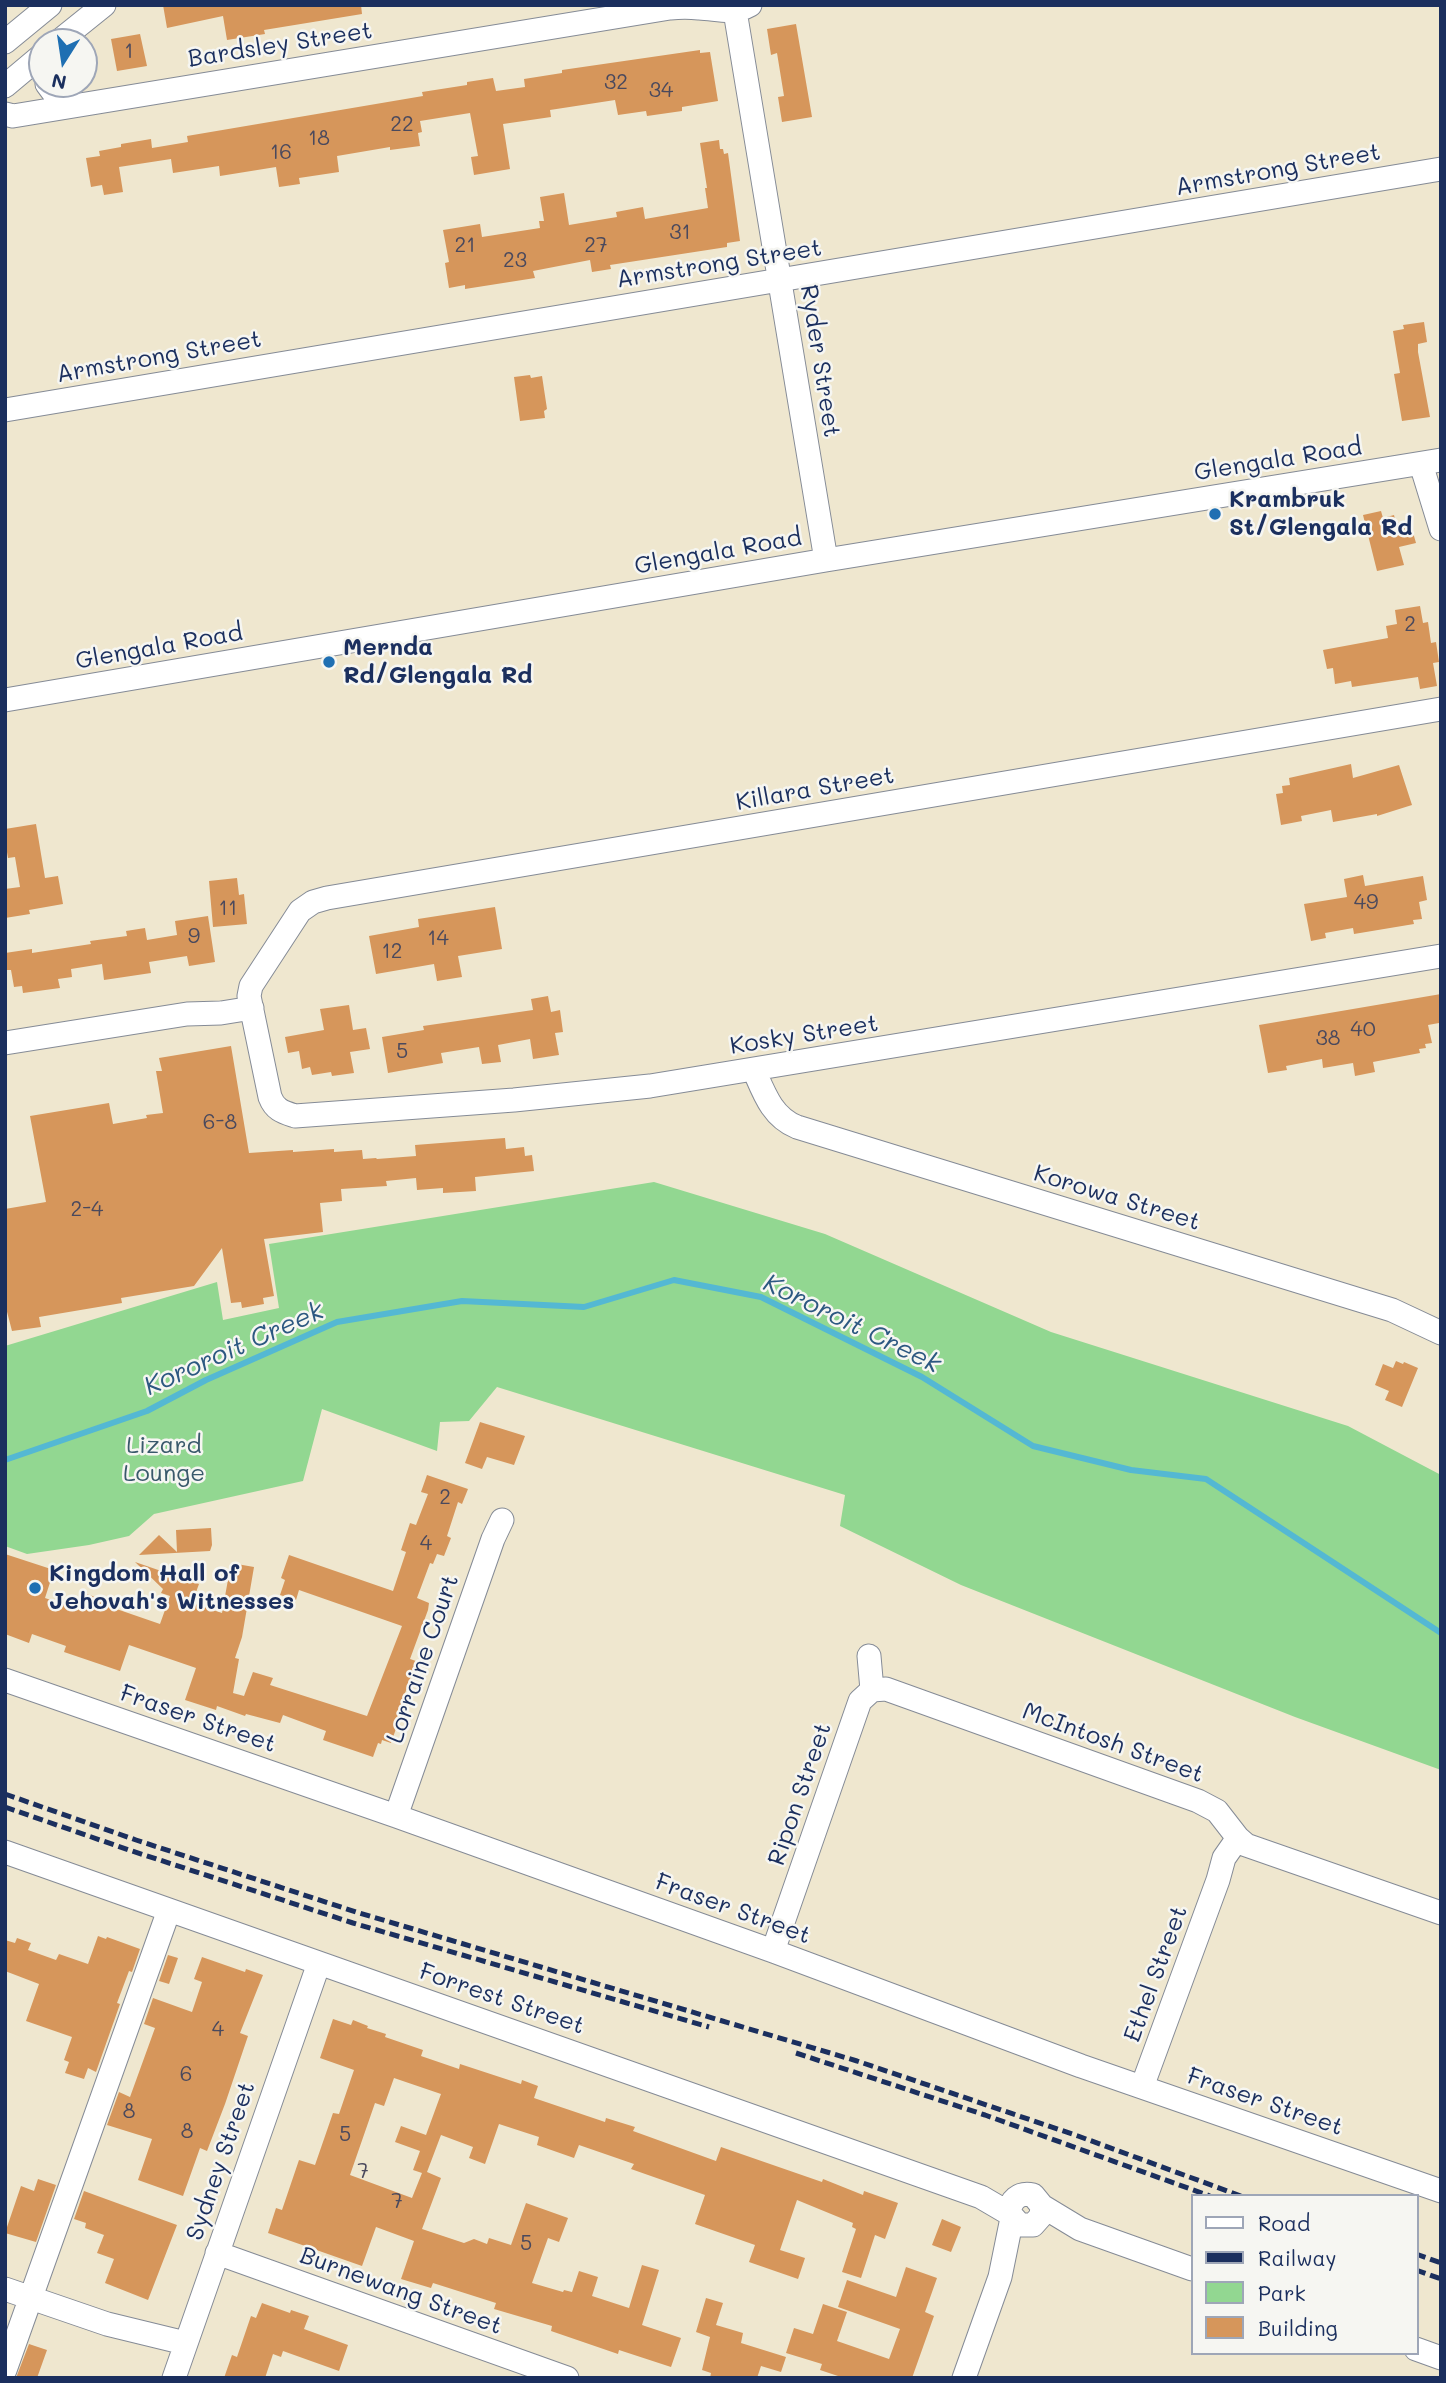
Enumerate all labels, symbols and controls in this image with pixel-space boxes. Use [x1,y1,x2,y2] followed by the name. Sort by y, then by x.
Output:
[186,16,374,74] street label: Bardsley Street
[28,28,98,98] north arrow
[124,39,134,65] house number: 1
[49,68,69,96] text: N
[604,70,628,96] house number: 32
[649,78,673,104] house number: 34
[390,112,414,138] house number: 22
[308,126,330,152] house number: 18
[1173,138,1383,202] street label: Armstrong Street
[270,140,292,166] house number: 16
[669,220,691,246] house number: 31
[454,233,476,259] house number: 21
[584,233,608,259] house number: 27
[614,234,824,294] street label: Armstrong Street
[503,248,527,274] house number: 23
[794,283,846,439] street label: Ryder Street
[54,325,264,389] street label: Armstrong Street
[1192,433,1364,487] street label: Glengala Road
[1229,486,1412,542] place label: Krambruk St/Glengala Rd
[1207,506,1223,522] marker: Krambruk St/Glengala Rd
[632,523,804,581] street label: Glengala Road
[1404,612,1416,638] house number: 2
[73,618,245,676] street label: Glengala Road
[343,634,533,690] place label: Mernda Rd/Glengala Rd
[321,654,337,670] marker: Mernda Rd/Glengala Rd
[734,761,896,817] street label: Killara Street
[1354,890,1378,916] house number: 49
[219,896,237,922] house number: 11
[188,924,200,950] house number: 9
[427,926,449,952] house number: 14
[381,939,403,965] house number: 12
[728,1009,880,1061] street label: Kosky Street
[1350,1017,1376,1043] house number: 40
[1315,1026,1341,1052] house number: 38
[396,1039,408,1065] house number: 5
[203,1110,237,1136] house number: 6-8
[1030,1159,1204,1237] street label: Korowa Street
[71,1197,103,1223] house number: 2-4
[758,1268,946,1380] water label: Kororoit Creek
[139,1295,329,1403] water label: Kororoit Creek
[123,1432,205,1488] park label: Lizard Lounge
[439,1485,451,1511] house number: 2
[420,1531,432,1557] house number: 4
[49,1560,294,1616] place label: Kingdom Hall of Jehovah's Witnesses
[381,1571,465,1747] street label: Lorraine Court
[27,1580,43,1596] marker: Kingdom Hall of Jehovah's Witnesses
[116,1679,280,1759] street label: Fraser Street
[1018,1697,1208,1789] street label: McIntosh Street
[762,1719,838,1869] street label: Ripon Street
[651,1868,815,1950] street label: Fraser Street
[1118,1902,1194,2046] street label: Ethel Street
[416,1957,588,2041] street label: Forrest Street
[212,2017,224,2043] house number: 4
[180,2062,192,2088] house number: 6
[1183,2062,1347,2142] street label: Fraser Street
[180,2078,262,2244] street label: Sydney Street
[123,2099,135,2125] house number: 8
[181,2119,193,2145] house number: 8
[339,2122,351,2148] house number: 5
[357,2159,369,2185] house number: 7
[391,2189,403,2215] house number: 7
[1190,2194,1418,2355] legend
[1258,2209,1310,2236] text: Road
[520,2231,532,2257] house number: 5
[296,2241,506,2341] street label: Burnewang Street
[1258,2244,1337,2271] text: Railway
[1258,2279,1306,2306] text: Park
[1258,2314,1338,2341] text: Building

